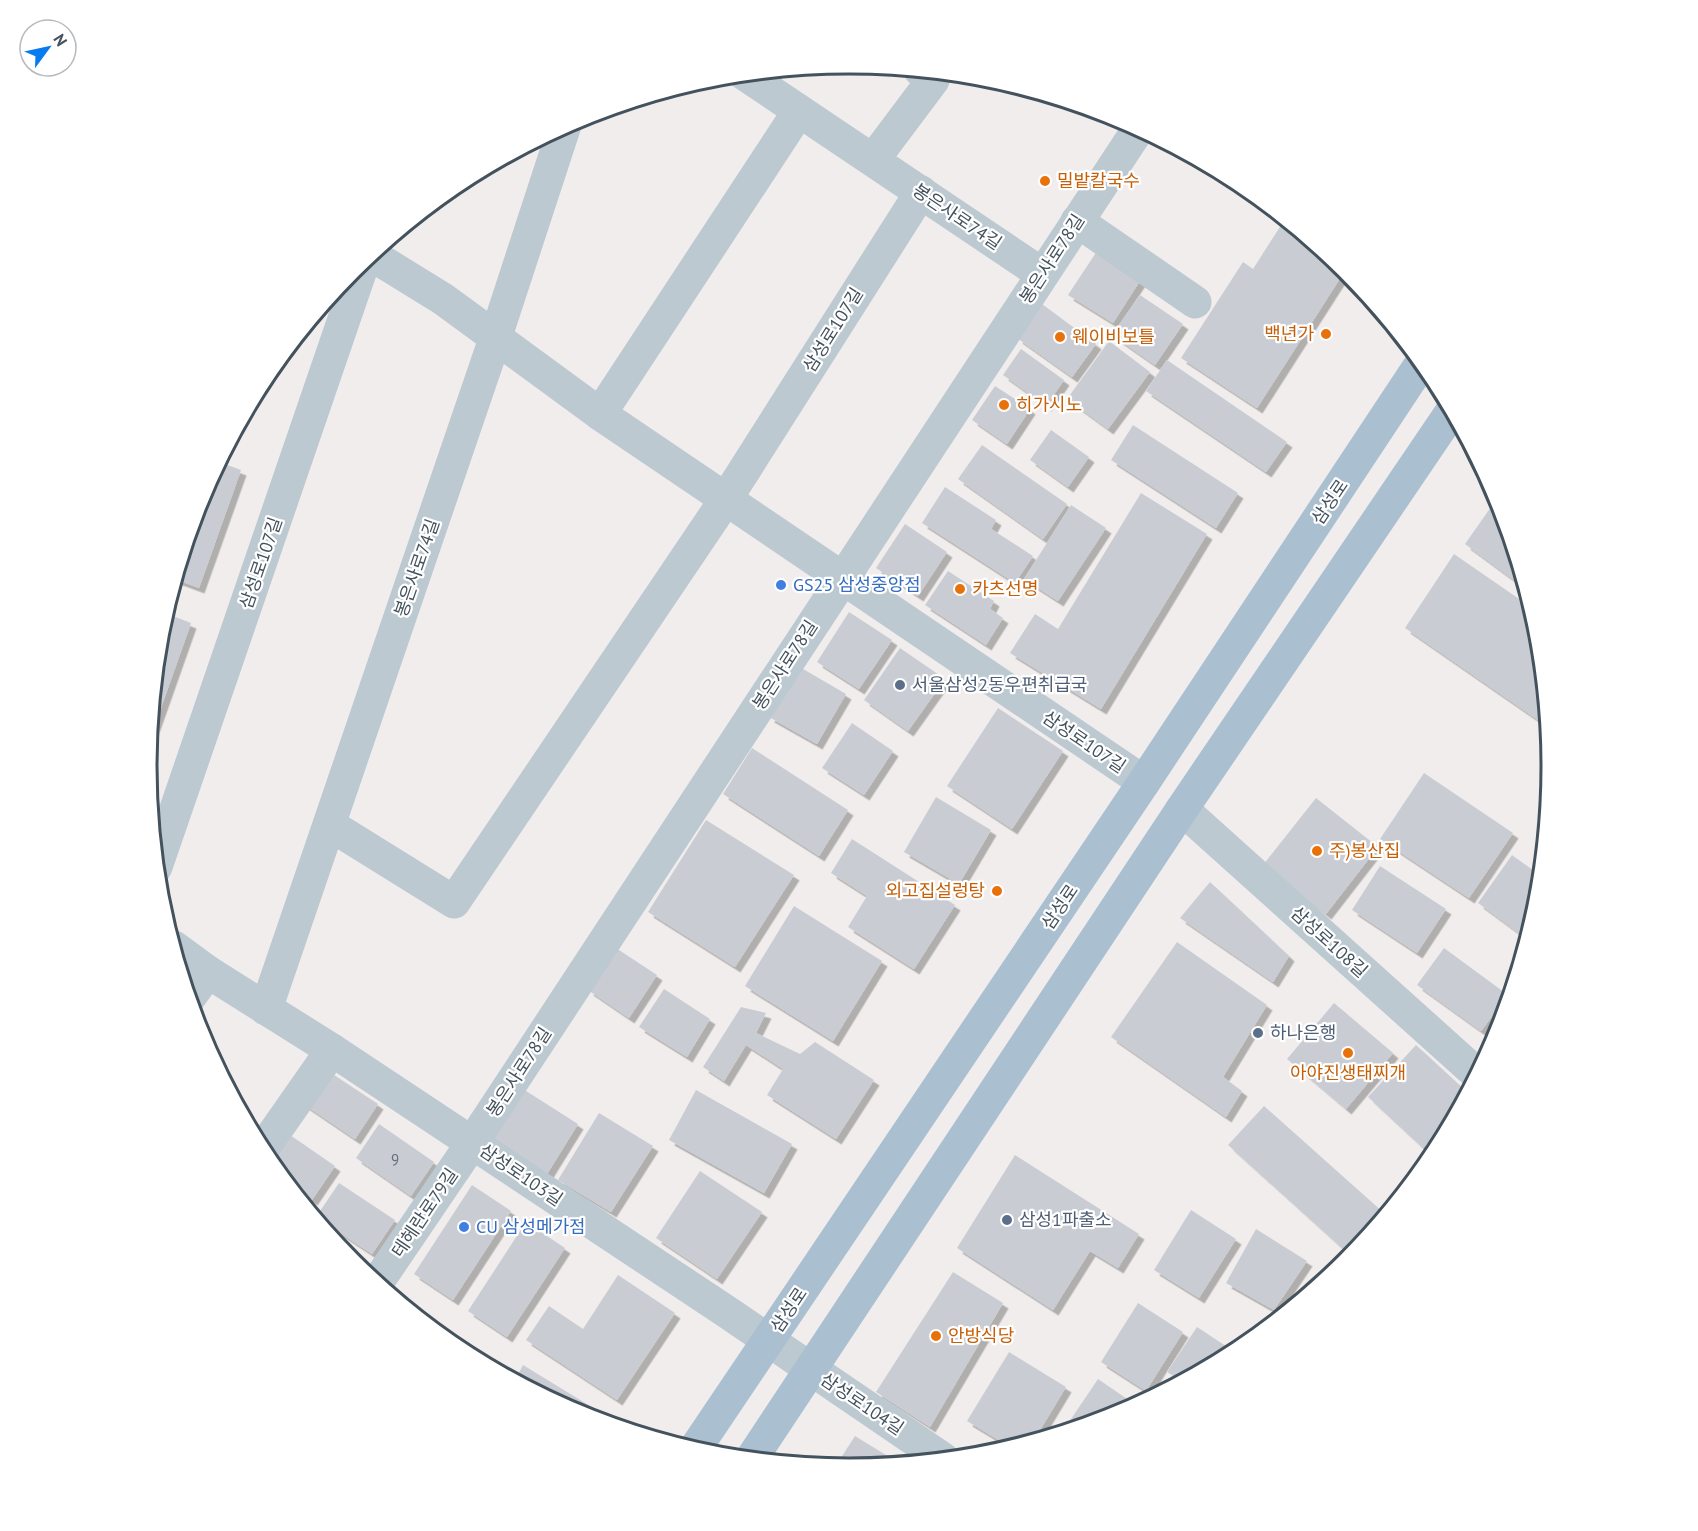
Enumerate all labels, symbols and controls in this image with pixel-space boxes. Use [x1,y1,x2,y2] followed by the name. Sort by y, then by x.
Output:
[18,18,78,78] north arrow
[49,30,72,50] text: N
[1057,169,1140,192] place label: 밀밭칼국수
[1038,174,1052,188] marker: 밀밭칼국수
[908,178,1006,255] street label: 봉은사로74길
[1014,210,1089,308] street label: 봉은사로78길
[797,283,868,376] street label: 삼성로107길
[1264,322,1314,345] place label: 백년가
[1072,325,1155,348] place label: 웨이비보틀
[1319,327,1333,341] marker: 백년가
[1053,330,1067,344] marker: 웨이비보틀
[1016,393,1082,416] place label: 히가시노
[997,398,1011,412] marker: 히가시노
[1306,475,1353,529] street label: 삼성로
[234,514,287,612] street label: 삼성로107길
[389,516,444,620] street label: 봉은사로74길
[793,573,921,596] place label: GS25 삼성중앙점
[972,577,1038,600] place label: 카츠선명
[774,578,788,592] marker: GS25 삼성중앙점
[953,582,967,596] marker: 카츠선명
[747,616,822,714] street label: 봉은사로78길
[912,673,1087,696] place label: 서울삼성2동우편취급국
[893,678,907,692] marker: 서울삼성2동우편취급국
[1038,705,1130,778] street label: 삼성로107길
[1329,839,1400,862] place label: 주)봉산집
[1310,844,1324,858] marker: 주)봉산집
[886,879,985,902] place label: 외고집설렁탕
[1036,880,1083,934] street label: 삼성로
[990,884,1004,898] marker: 외고집설렁탕
[1286,901,1373,982] street label: 삼성로108길
[1270,1021,1336,1044] place label: 하나은행
[481,1023,556,1121] street label: 봉은사로78길
[1251,1026,1265,1040] marker: 하나은행
[1341,1046,1355,1060] marker: 아야진생태찌개
[1290,1061,1406,1084] place label: 아야진생태찌개
[475,1138,567,1211] street label: 삼성로103길
[391,1150,399,1169] house number: 9
[386,1164,463,1262] street label: 테헤란로79길
[1019,1208,1112,1231] place label: 삼성1파출소
[1000,1213,1014,1227] marker: 삼성1파출소
[476,1215,586,1238] place label: CU 삼성메가점
[457,1220,471,1234] marker: CU 삼성메가점
[765,1283,812,1337] street label: 삼성로
[948,1324,1014,1347] place label: 안방식당
[929,1329,943,1343] marker: 안방식당
[816,1367,908,1440] street label: 삼성로104길

